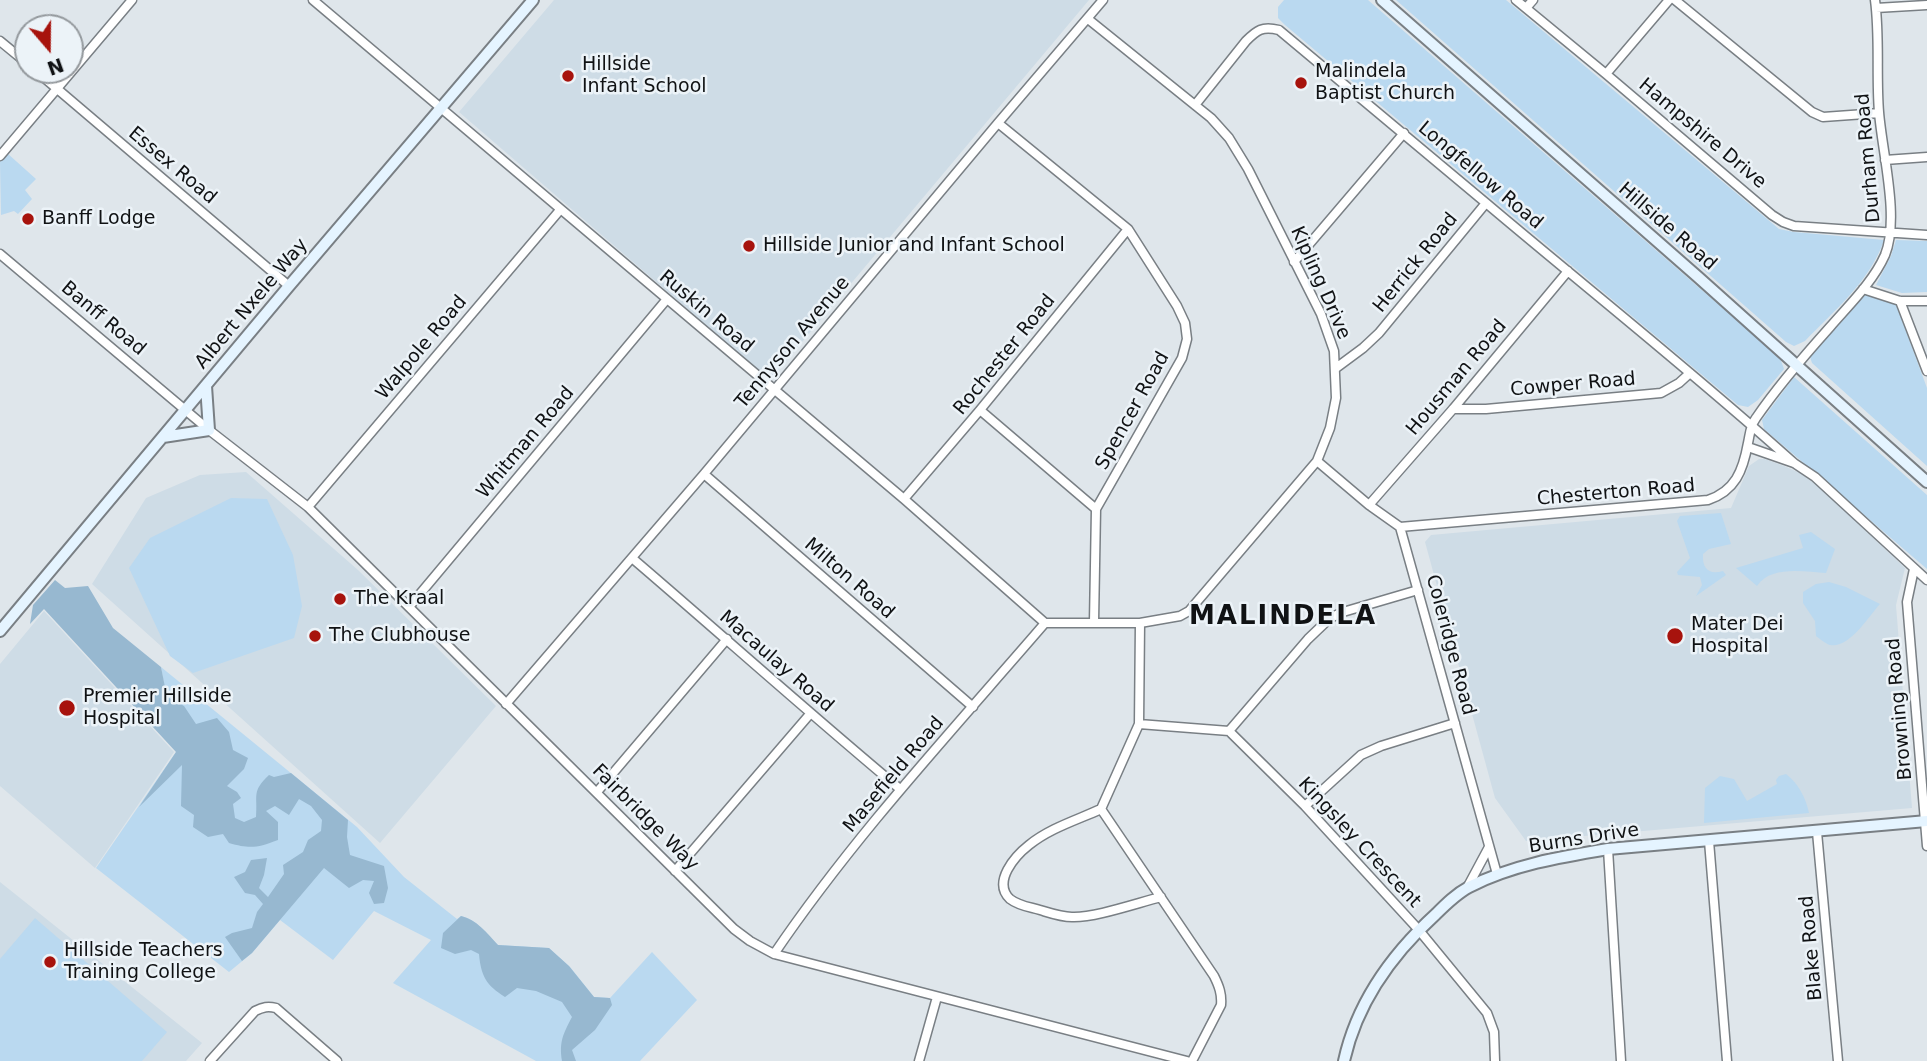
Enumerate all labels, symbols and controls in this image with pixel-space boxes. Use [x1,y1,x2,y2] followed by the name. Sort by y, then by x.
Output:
[14,14,84,84] north arrow
[44,54,67,80] text: N
[582,54,707,98] place label: Hillside Infant School
[1315,61,1455,105] place label: Malindela Baptist Church
[560,68,576,84] marker: Hillside Infant School
[1634,74,1770,194] street label: Hampshire Drive
[1293,75,1309,91] marker: Malindela Baptist Church
[1852,92,1886,224] street label: Durham Road
[1413,117,1547,235] street label: Longfellow Road
[123,123,221,209] street label: Essex Road
[1613,178,1721,276] street label: Hillside Road
[42,208,156,230] place label: Banff Lodge
[1369,209,1463,317] street label: Herrick Road
[20,211,36,227] marker: Banff Lodge
[1285,223,1355,343] street label: Kipling Drive
[191,234,313,374] street label: Albert Nxele Way
[763,235,1065,257] place label: Hillside Junior and Infant School
[741,238,757,254] marker: Hillside Junior and Infant School
[654,266,758,358] street label: Ruskin Road
[731,272,855,414] street label: Tennyson Avenue
[56,277,150,361] street label: Banff Road
[949,290,1061,420] street label: Rochester Road
[372,291,472,405] street label: Walpole Road
[1402,316,1512,440] street label: Housman Road
[1091,348,1175,474] street label: Spencer Road
[1509,368,1637,402] street label: Cowper Road
[472,382,580,504] street label: Whitman Road
[1536,475,1696,511] street label: Chesterton Road
[799,534,899,624] street label: Milton Road
[1420,572,1480,718] street label: Coleridge Road
[354,588,444,610] place label: The Kraal
[332,591,348,607] marker: The Kraal
[1190,601,1376,633] district label: MALINDELA
[714,606,838,718] street label: Macaulay Road
[1691,614,1784,658] place label: Mater Dei Hospital
[329,625,470,647] place label: The Clubhouse
[1665,626,1685,646] marker: Mater Dei Hospital
[307,628,323,644] marker: The Clubhouse
[1882,637,1918,781] street label: Browning Road
[83,686,232,730] place label: Premier Hillside Hospital
[57,698,77,718] marker: Premier Hillside Hospital
[839,712,949,838] street label: Masefield Road
[587,760,703,876] street label: Fairbridge Way
[1293,773,1425,913] street label: Kingsley Crescent
[1527,819,1641,859] street label: Burns Drive
[1796,894,1828,1002] street label: Blake Road
[64,940,223,984] place label: Hillside Teachers Training College
[42,954,58,970] marker: Hillside Teachers Training College

